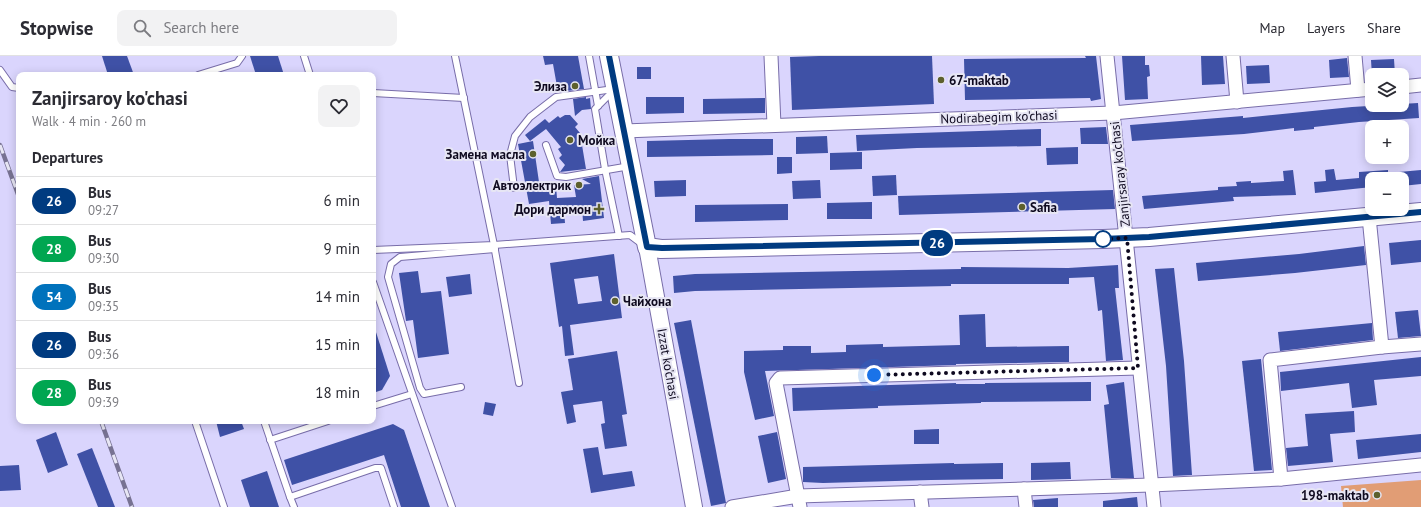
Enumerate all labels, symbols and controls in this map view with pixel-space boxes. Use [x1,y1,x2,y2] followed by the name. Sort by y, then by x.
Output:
[117,10,397,46] search box
[20,16,93,40] text: Stopwise
[131,17,153,39] icon: search
[163,18,239,37] text: Search here
[1259,19,1285,37] text: Map
[1307,19,1345,37] text: Layers
[1367,19,1401,37] text: Share
[1365,68,1409,216] map controls
[1365,68,1409,112] button: layers
[949,72,1009,89] place label: 67-maktab
[936,75,946,85] marker: 67-maktab
[534,78,567,95] place label: Элиза
[570,81,580,91] marker: Элиза
[318,85,360,127] button: heart
[32,86,188,110] text: Zanjirsaroy ko'chasi
[940,106,1058,128] street label: Nodirabegim ko'chasi
[32,113,146,130] text: Walk · 4 min · 260 m
[1106,120,1134,228] street label: Zanjirsaray ko'chasi
[1365,120,1409,164] button: +
[578,132,615,149] place label: Мойка
[565,135,575,145] marker: Мойка
[446,146,525,163] place label: Замена масла
[32,148,103,167] text: Departures
[528,149,538,159] marker: Замена масла
[1365,172,1409,216] button: −
[493,177,572,194] place label: Автоэлектрик
[574,180,584,190] marker: Автоэлектрик
[88,183,111,202] text: Bus
[323,191,360,210] text: 6 min
[46,192,62,210] text: 26
[1030,199,1057,216] place label: Safia
[514,201,591,218] place label: Дори дармон
[88,202,119,219] text: 09:27
[1017,202,1027,212] marker: Safia
[594,204,604,214] marker: Дори дармон
[919,230,955,256] line badge: 26
[1094,230,1112,248] unlabelled marker
[88,231,111,250] text: Bus
[929,234,945,252] text: 26
[323,239,360,258] text: 9 min
[46,240,62,258] text: 28
[88,250,119,267] text: 09:30
[88,279,111,298] text: Bus
[315,287,360,306] text: 14 min
[46,288,62,306] text: 54
[623,293,672,310] place label: Чайхона
[610,296,620,306] marker: Чайхона
[88,298,119,315] text: 09:35
[88,327,111,346] text: Bus
[653,327,683,401] street label: Izzat ko'chasi
[315,335,360,354] text: 15 min
[46,336,62,354] text: 26
[88,346,119,363] text: 09:36
[864,365,884,385] your location
[88,375,111,394] text: Bus
[315,383,360,402] text: 18 min
[46,384,62,402] text: 28
[88,394,119,411] text: 09:39
[1301,487,1369,504] place label: 198-maktab
[1372,490,1382,500] marker: 198-maktab

